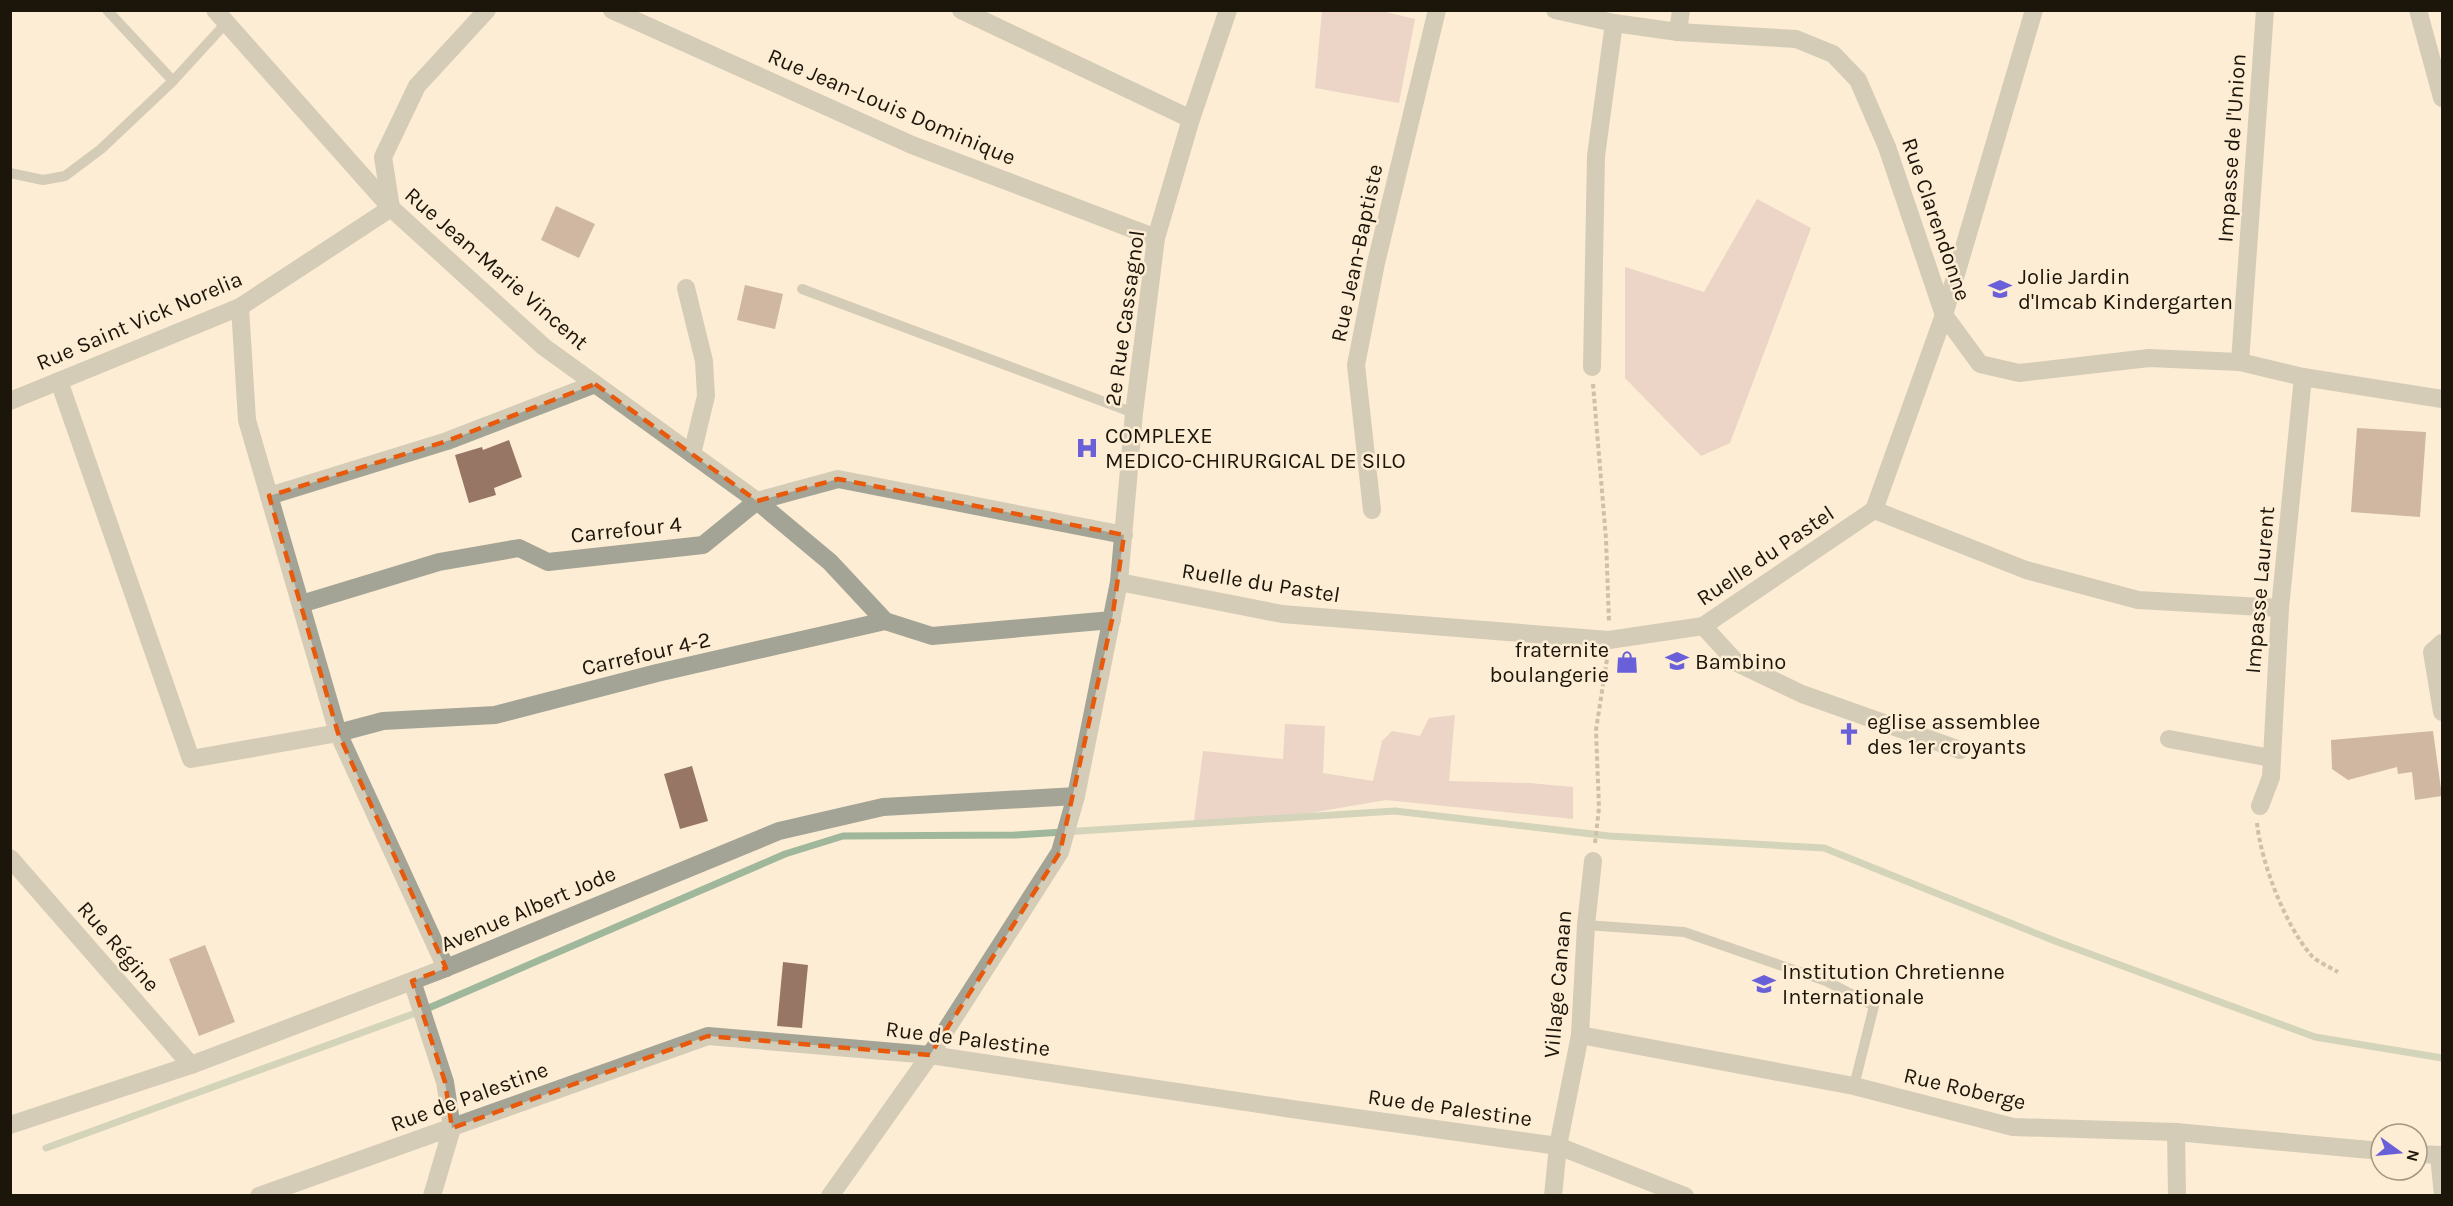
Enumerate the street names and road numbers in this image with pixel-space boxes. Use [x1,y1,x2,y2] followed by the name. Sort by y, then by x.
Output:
[764,43,1019,171] street label: Rue Jean-Louis Dominique
[2212,53,2252,244] street label: Impasse de l'Union
[1896,134,1976,304] street label: Rue Clarendonne
[1325,162,1389,345] street label: Rue Jean-Baptiste
[399,182,593,356] street label: Rue Jean-Marie Vincent
[1100,229,1150,408] street label: 2e Rue Cassagnol
[33,266,246,376] street label: Rue Saint Vick Norelia
[1692,500,1839,611] street label: Ruelle du Pastel
[2240,505,2280,675] street label: Impasse Laurent
[569,511,683,549] street label: Carrefour 4
[1180,558,1342,608] street label: Ruelle du Pastel
[579,627,713,681] street label: Carrefour 4-2
[437,860,620,958] street label: Avenue Albert Jode
[72,896,165,997] street label: Rue Régine
[1539,909,1577,1059] street label: Village Canaan
[884,1016,1052,1062] street label: Rue de Palestine
[387,1056,552,1137] street label: Rue de Palestine
[1901,1062,2028,1116] street label: Rue Roberge
[1366,1084,1534,1132] street label: Rue de Palestine

